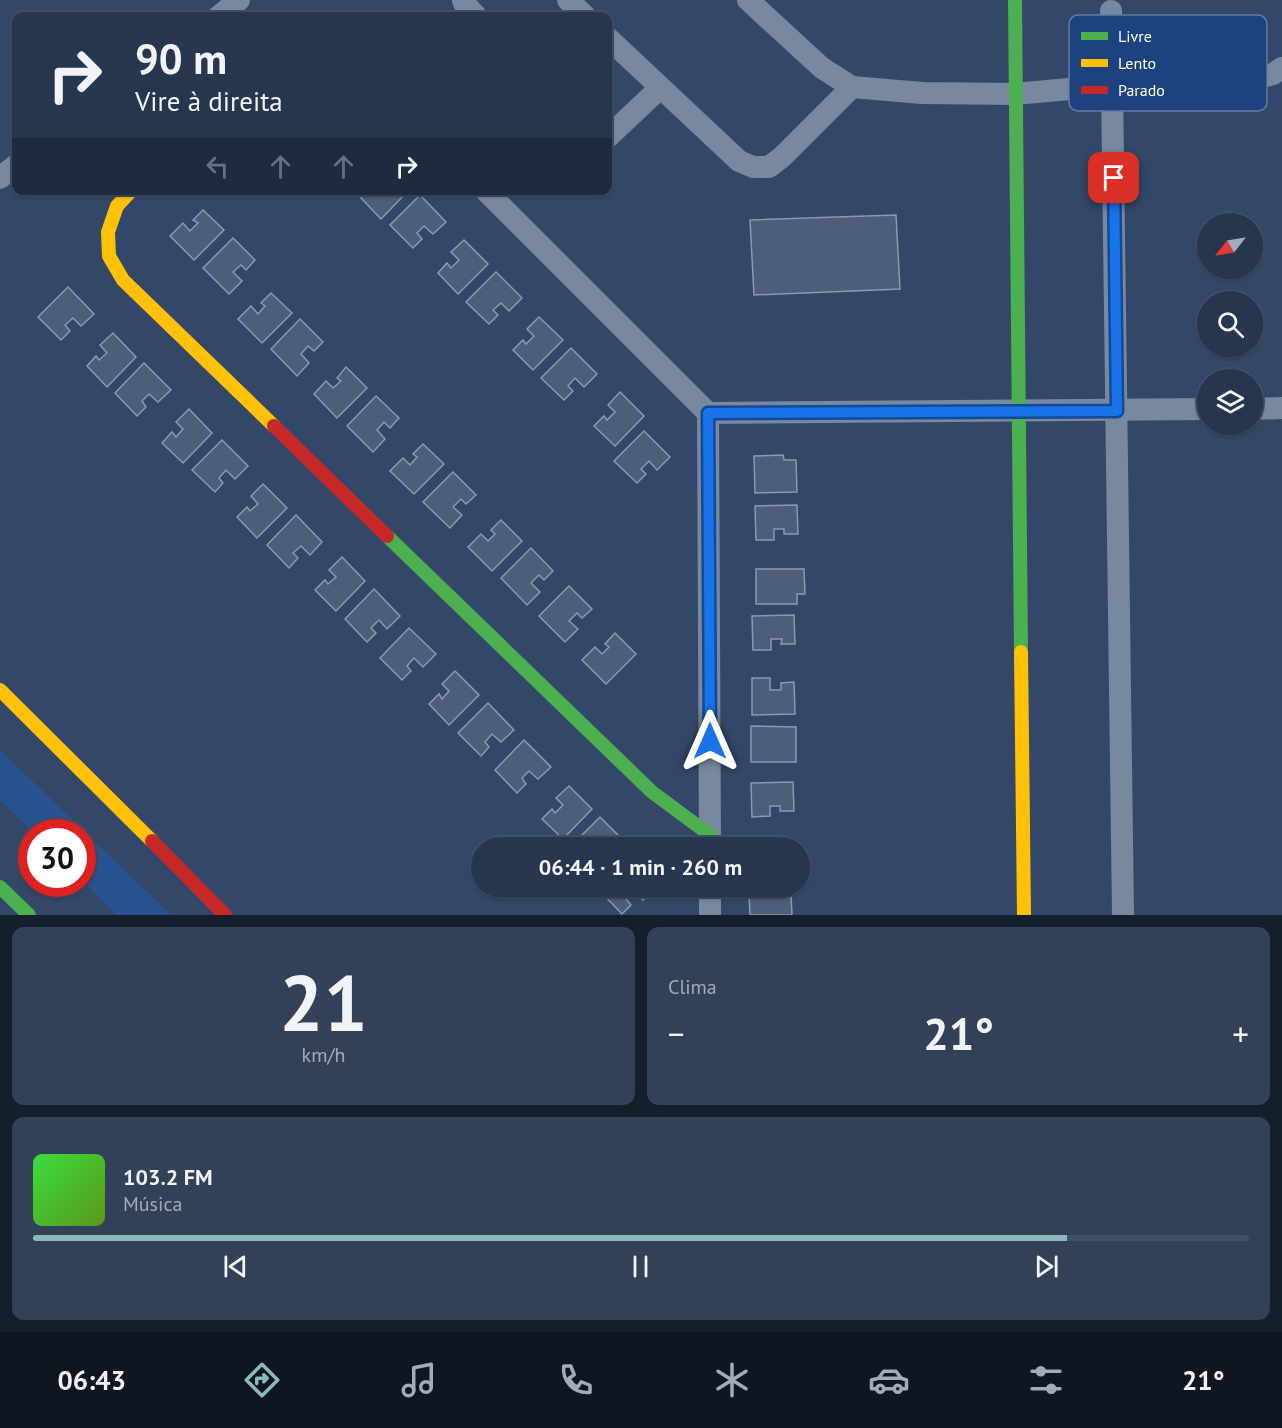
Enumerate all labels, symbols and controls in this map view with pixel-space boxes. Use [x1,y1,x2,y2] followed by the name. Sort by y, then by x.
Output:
[1069,15,1267,111] legend
[1118,26,1152,46] text: Livre
[135,31,227,86] text: 90 m
[36,36,114,114] icon: right
[1118,53,1156,73] text: Lento
[1118,80,1165,100] text: Parado
[135,84,283,118] text: Vire à direita
[201,150,234,183] icon: left
[264,150,297,183] icon: ahead
[327,150,360,183] icon: ahead
[390,150,423,183] icon: right
[1088,152,1139,203] pin
[1097,161,1130,194] icon: arrive
[1197,213,1263,279] north arrow
[1197,213,1263,435] map controls
[1197,291,1263,357] button: search
[1197,369,1263,435] button: layers
[678,709,742,773] position arrow
[18,819,96,897] speed limit sign: 30
[539,853,742,881] text: 06:44 · 1 min · 260 m
[279,952,368,1053] text: 21
[668,974,717,1000] text: Clima
[923,1004,994,1062] text: 21°
[668,1012,685,1055] text: −
[1232,1012,1249,1055] text: +
[302,1042,345,1068] text: km/h
[123,1163,213,1191] text: 103.2 FM
[123,1191,182,1217] text: Música
[219,1250,252,1283] icon: previous
[624,1250,657,1283] icon: pause
[1030,1250,1063,1283] icon: next
[241,1359,283,1401] icon: directions
[398,1359,440,1401] icon: music
[555,1359,597,1401] icon: phone
[711,1359,753,1401] icon: climate
[868,1359,910,1401] icon: car
[1025,1359,1067,1401] icon: filters
[57,1363,126,1397] text: 06:43
[1182,1363,1224,1397] text: 21°

